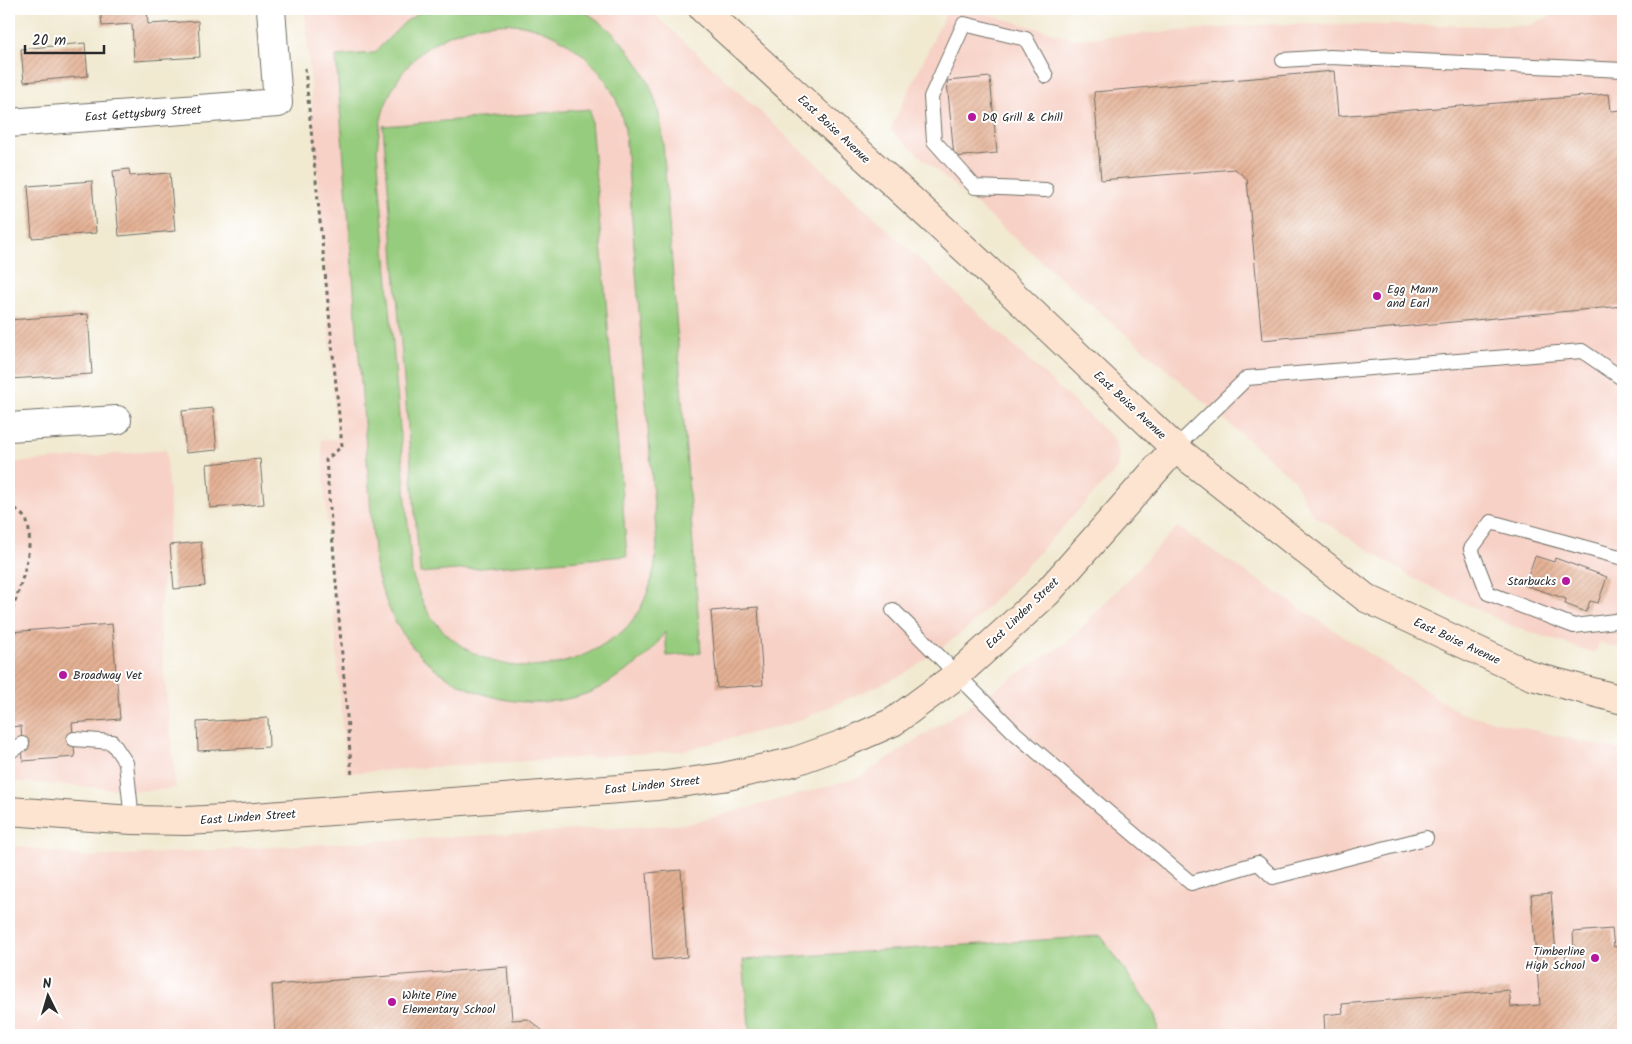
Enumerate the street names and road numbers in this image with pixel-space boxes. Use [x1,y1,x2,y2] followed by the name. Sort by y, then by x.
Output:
[793,90,875,169] street label: East Boise Avenue
[84,100,202,127] street label: East Gettysburg Street
[1089,366,1171,445] street label: East Boise Avenue
[981,573,1064,654] street label: East Linden Street
[1410,613,1504,670] street label: East Boise Avenue
[603,771,701,800] street label: East Linden Street
[199,805,297,830] street label: East Linden Street

